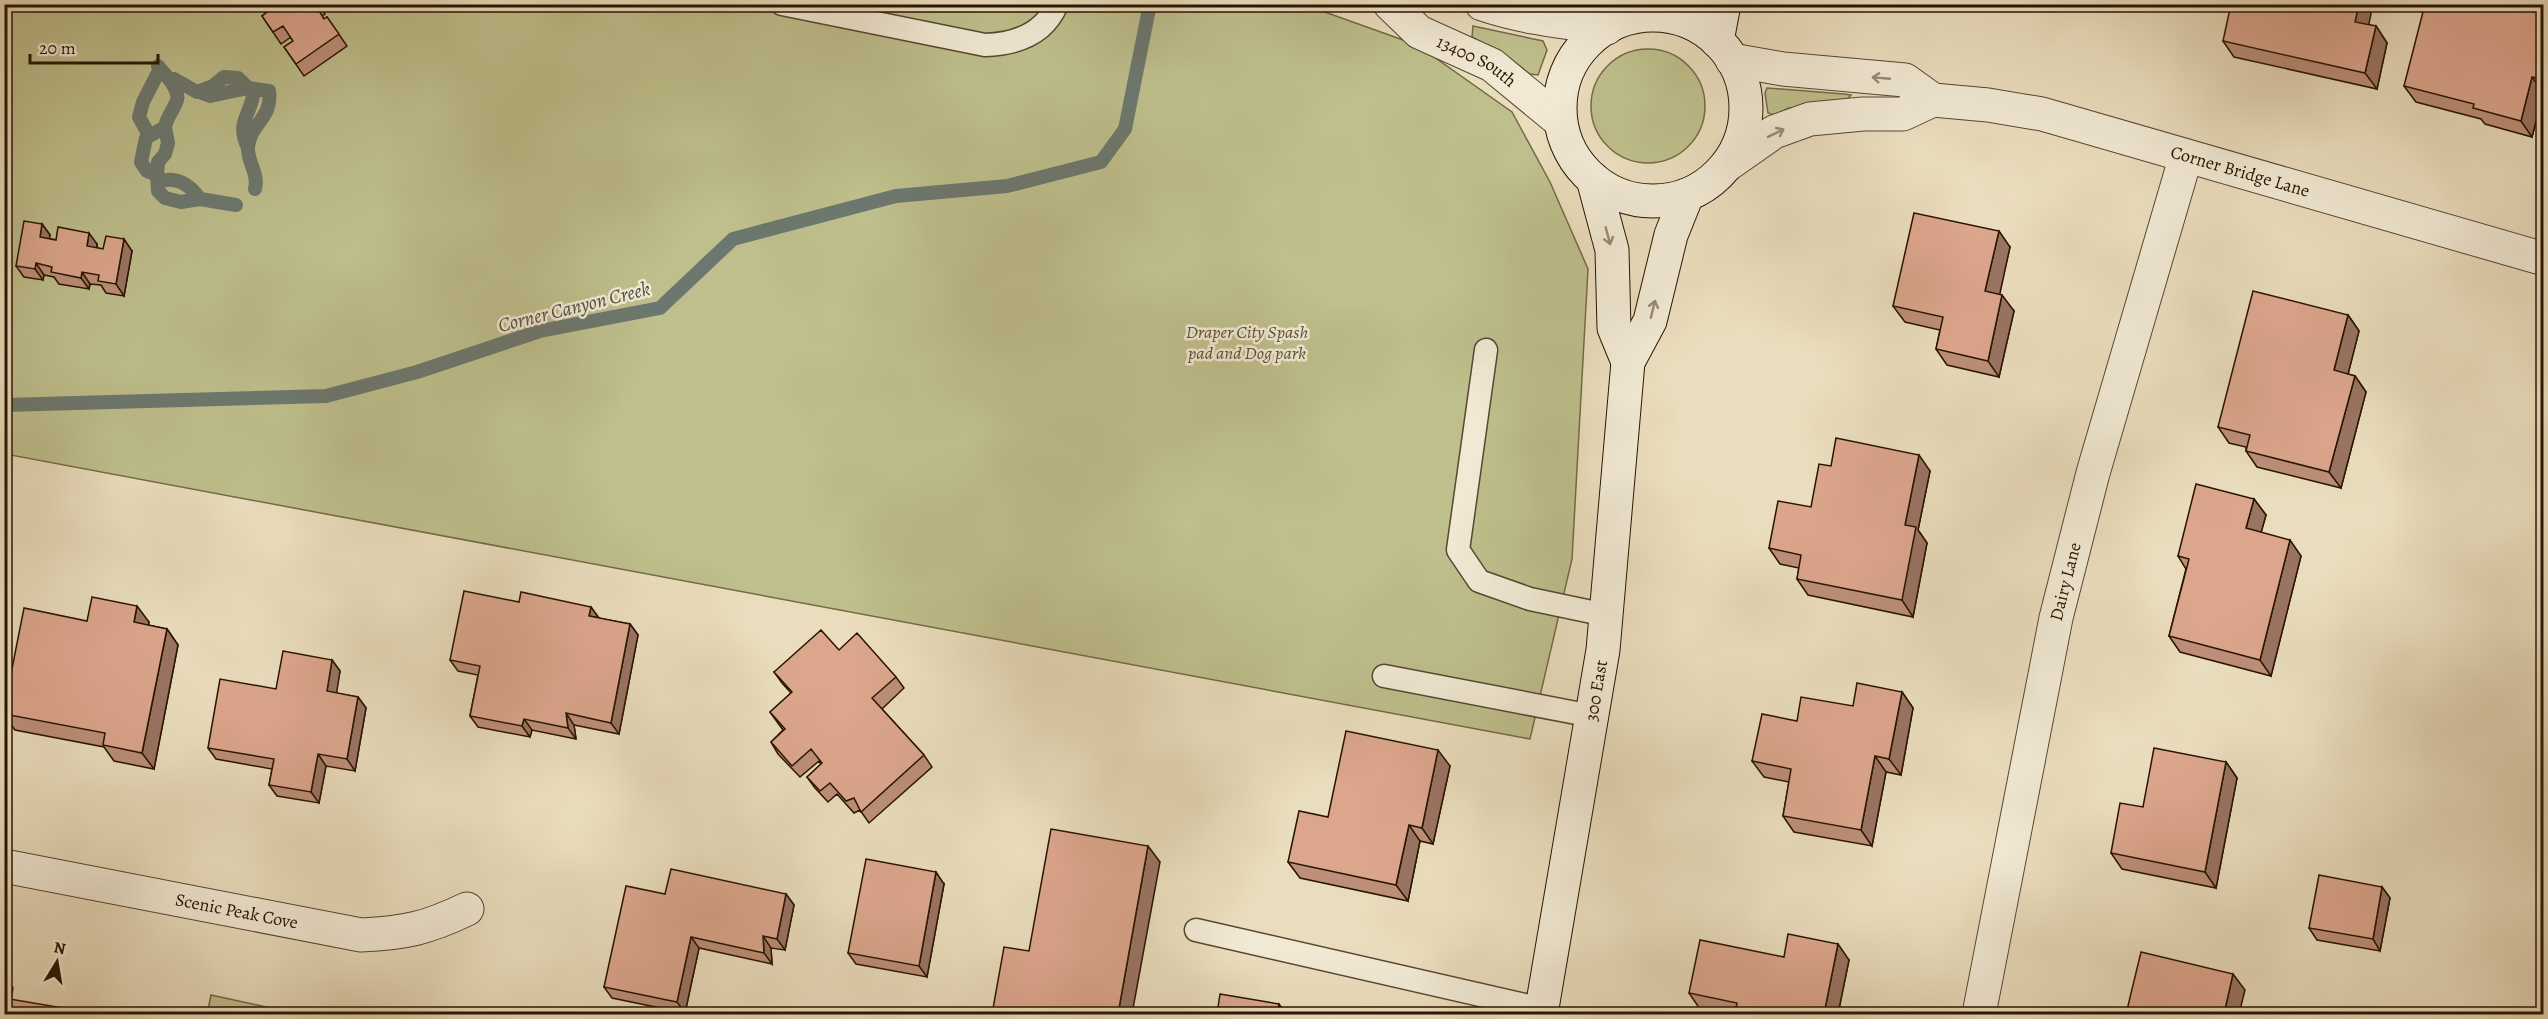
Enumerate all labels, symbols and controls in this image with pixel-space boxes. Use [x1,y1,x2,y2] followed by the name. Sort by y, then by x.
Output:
[30,27,158,65] scale bar
[1433,30,1522,93] street label: 13400 South
[39,36,76,60] text: 20 m
[1871,72,1891,83] one-way arrow
[1766,126,1784,138] one-way arrow
[2168,140,2313,203] street label: Corner Bridge Lane
[1603,226,1615,245] one-way arrow
[495,275,653,339] water label: Corner Canyon Creek
[1647,300,1659,319] one-way arrow
[1186,320,1308,365] park label: Draper City Spash pad and Dog park
[2044,540,2087,623] street label: Dairy Lane
[1579,658,1613,723] street label: 300 East
[173,887,300,935] street label: Scenic Peak Cove
[27,932,87,992] north arrow
[52,936,68,960] text: N

